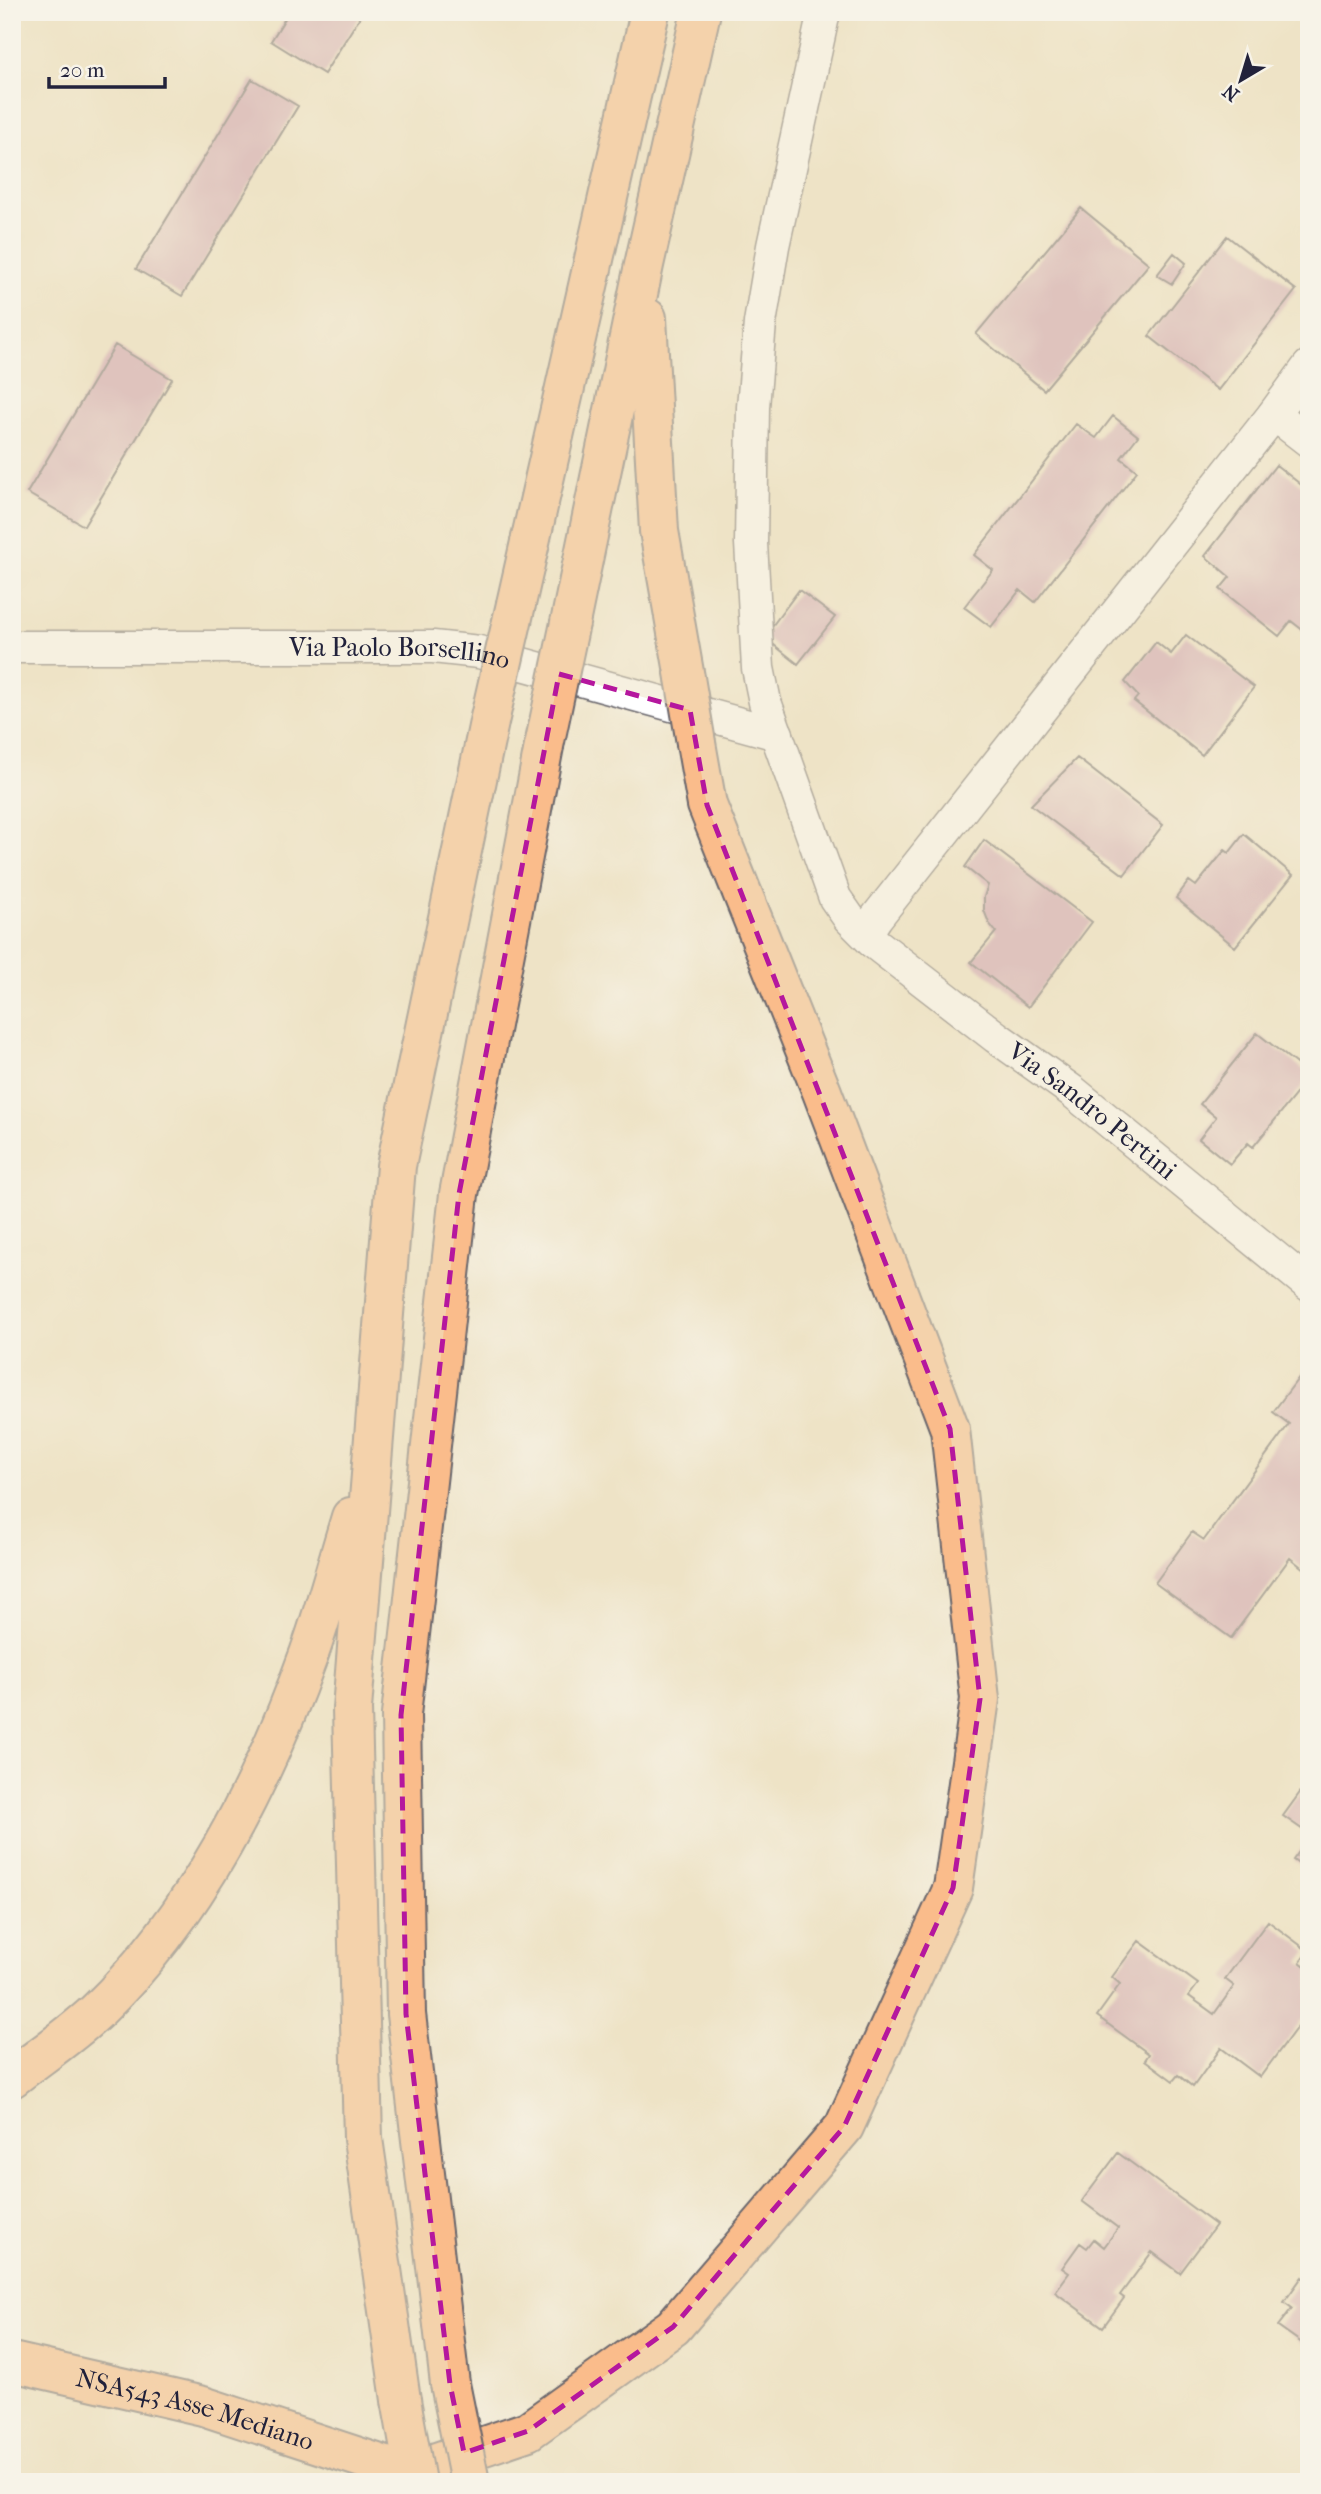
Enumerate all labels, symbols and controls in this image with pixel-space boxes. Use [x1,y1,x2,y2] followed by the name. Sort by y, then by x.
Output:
[49,46,164,90] scale bar
[1206,46,1276,116] north arrow
[60,58,105,82] text: 20 m
[1218,79,1244,106] text: N
[288,632,514,675] street label: Via Paolo Borsellino
[1001,1035,1183,1186] street label: Via Sandro Pertini
[73,2362,318,2457] street label: NSA543 Asse Mediano

